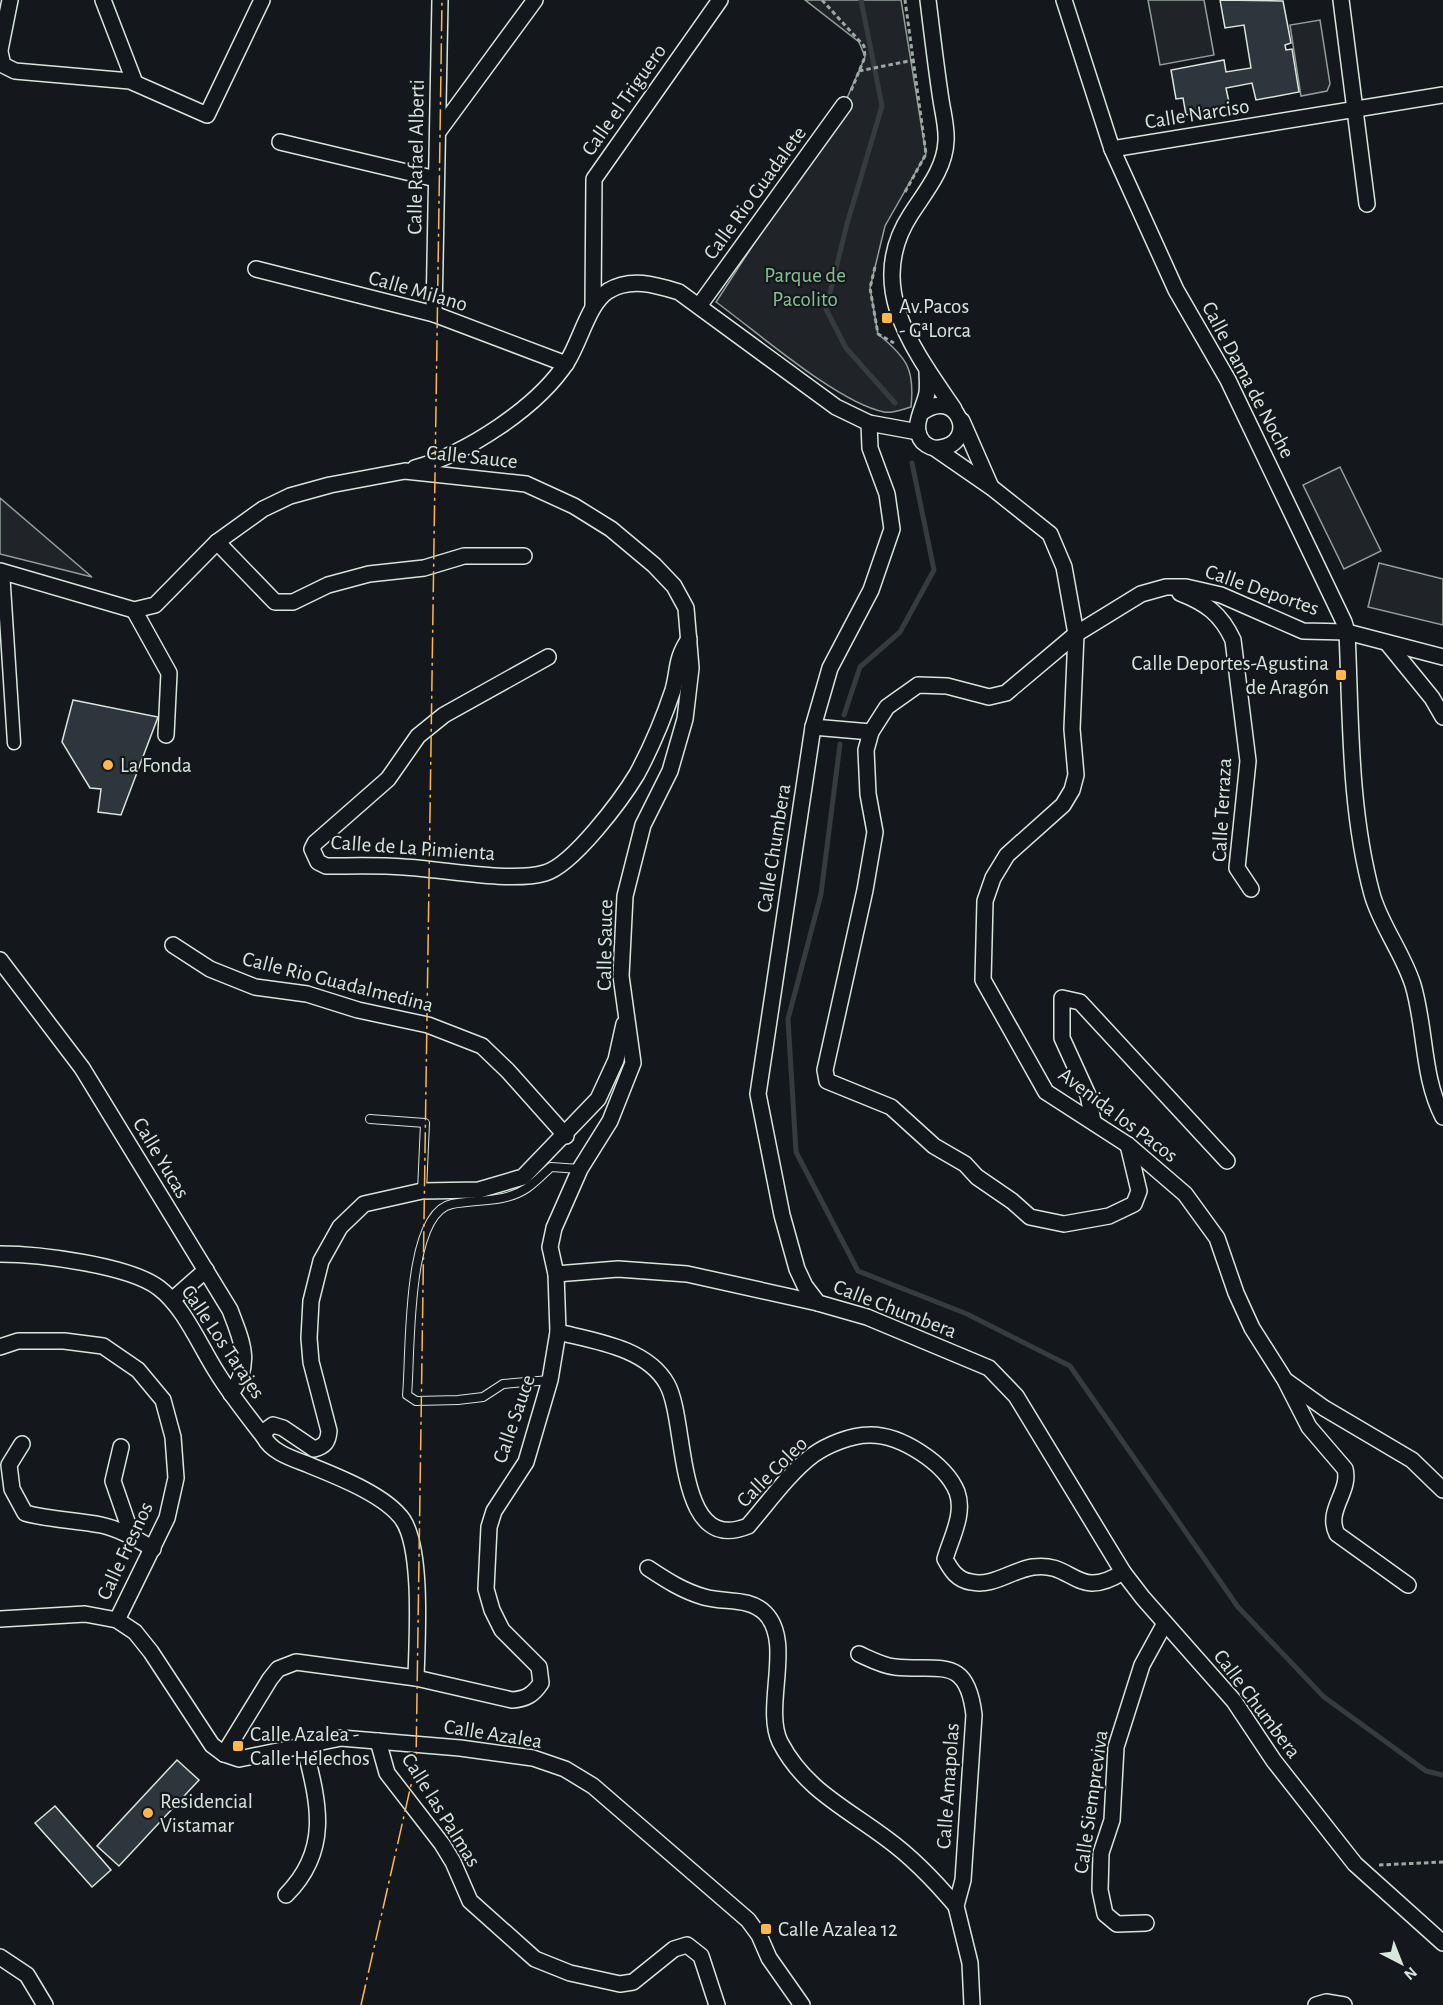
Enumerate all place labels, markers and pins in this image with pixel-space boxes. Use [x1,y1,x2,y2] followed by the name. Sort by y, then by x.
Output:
[899,296,971,341] place label: Av.Pacos - GªLorca
[880,311,894,325] marker: Av.Pacos - GªLorca
[1132,653,1329,698] place label: Calle Deportes-Agustina de Aragón
[1334,668,1348,682] marker: Calle Deportes-Agustina de Aragón
[120,755,192,776] place label: La Fonda
[101,758,115,772] marker: La Fonda
[250,1724,370,1769] place label: Calle Azalea - Calle Helechos
[231,1739,245,1753] marker: Calle Azalea - Calle Helechos
[160,1791,253,1836] place label: Residencial Vistamar
[141,1806,155,1820] marker: Residencial Vistamar
[778,1919,897,1940] place label: Calle Azalea 12
[759,1922,773,1936] marker: Calle Azalea 12

